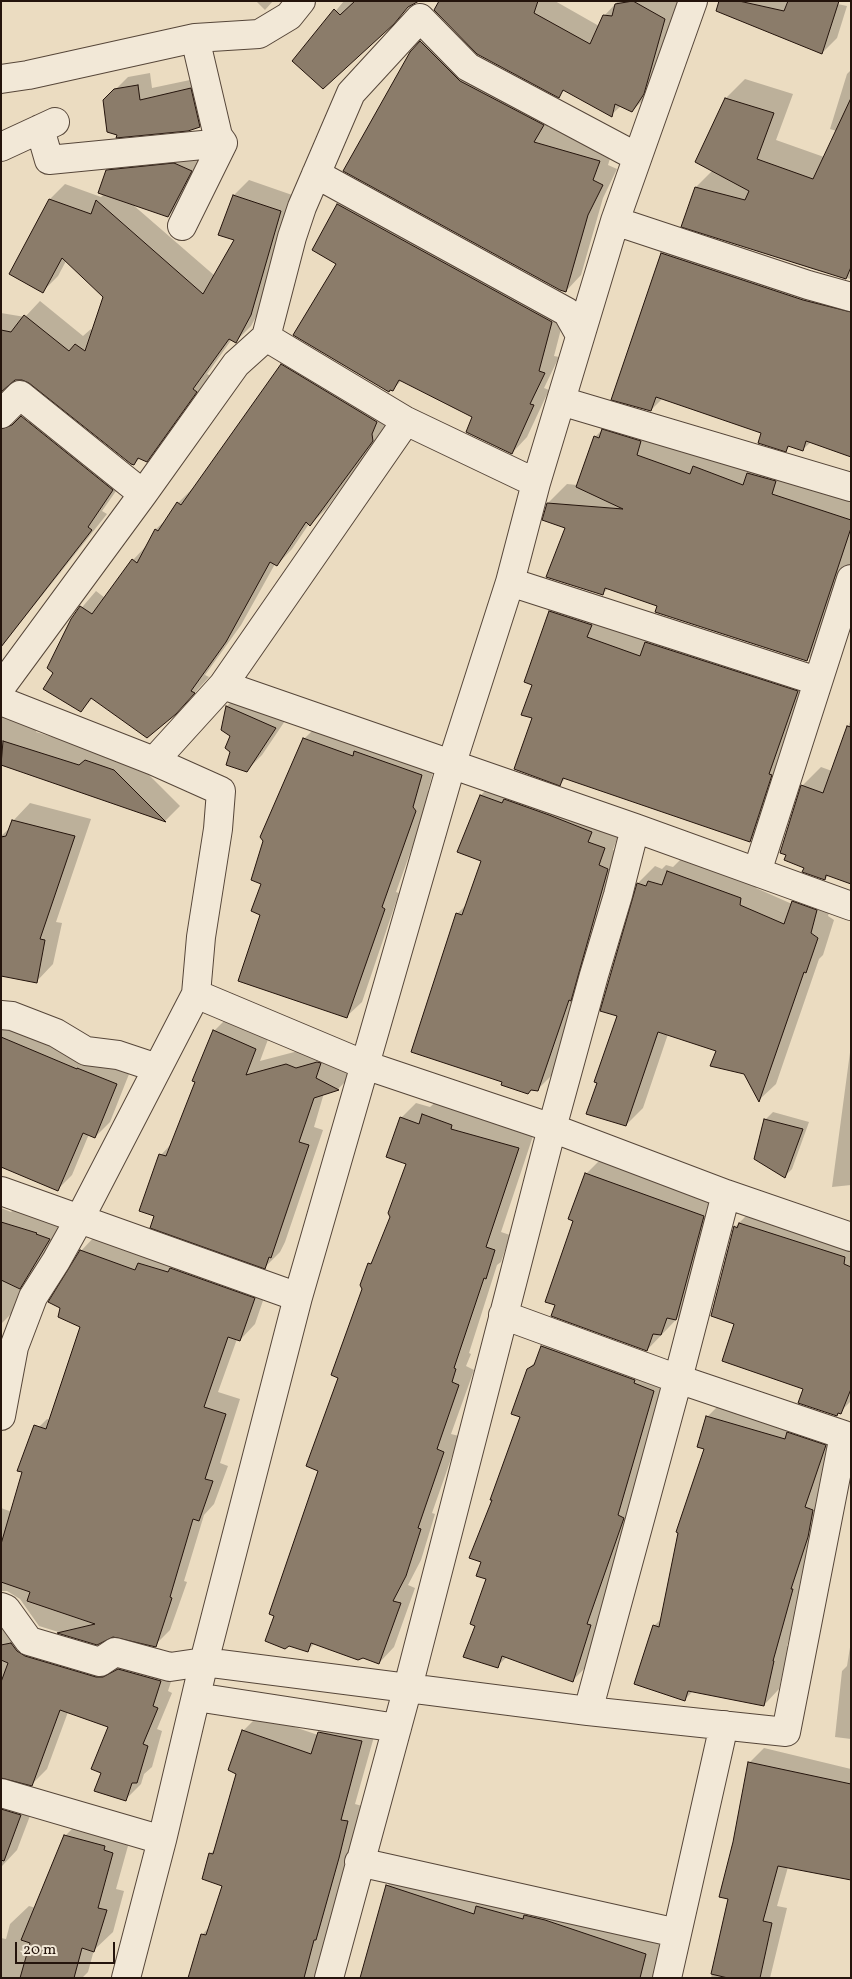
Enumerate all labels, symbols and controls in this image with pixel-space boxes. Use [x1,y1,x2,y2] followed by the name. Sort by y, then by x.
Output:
[18,1932,118,1964] scale bar
[23,1940,56,1961] text: 20 m

